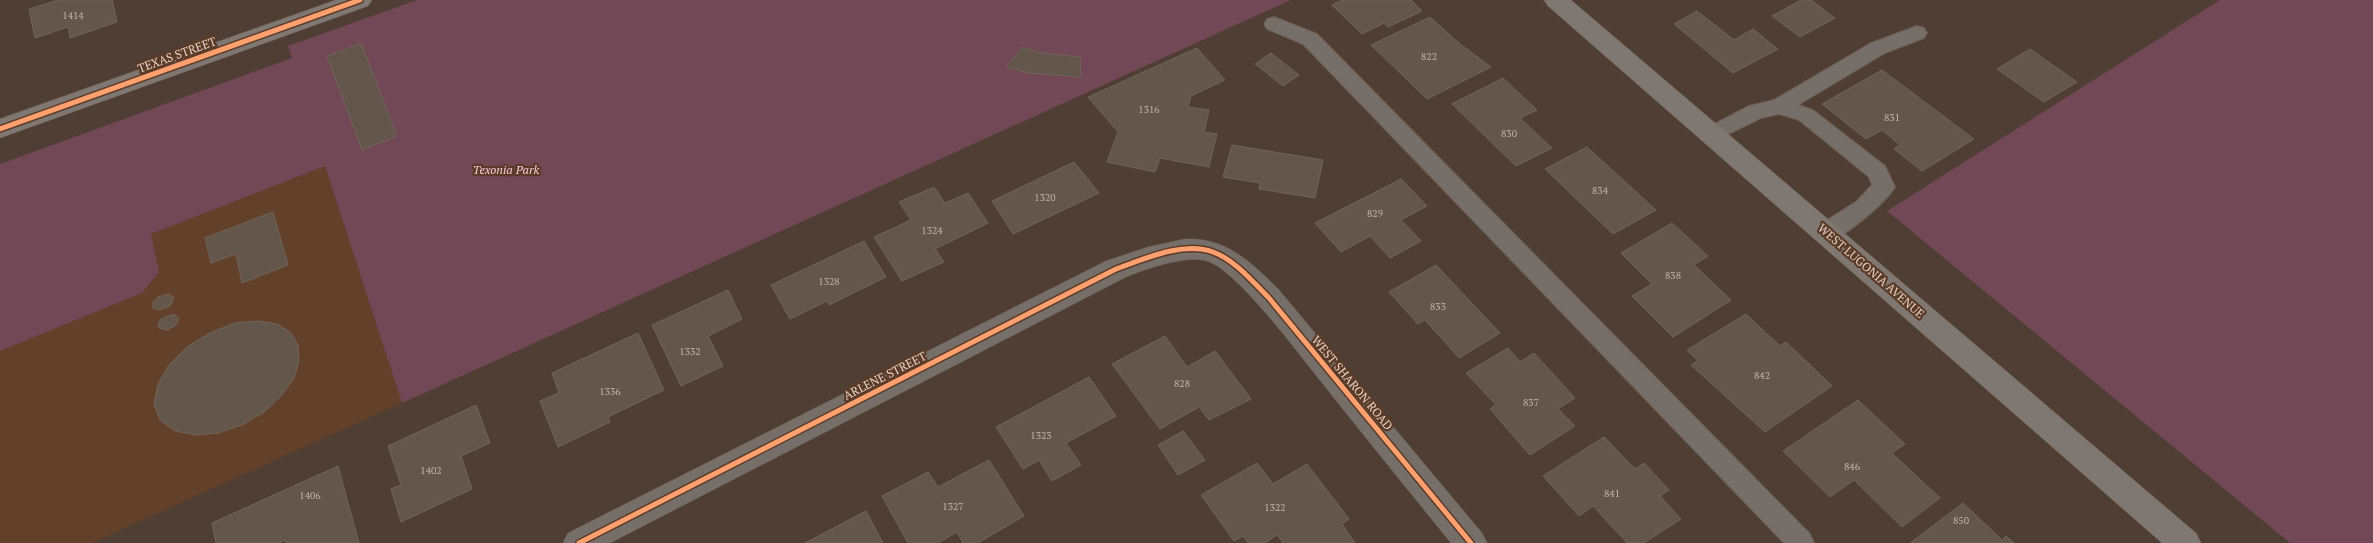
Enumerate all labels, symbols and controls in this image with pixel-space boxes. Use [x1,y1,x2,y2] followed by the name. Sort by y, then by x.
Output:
[62,9,84,22] house number: 1414
[135,33,219,76] street label: TEXAS STREET
[1421,50,1437,63] house number: 822
[1138,103,1160,116] house number: 1316
[1884,111,1900,124] house number: 831
[1501,127,1517,140] house number: 830
[473,162,540,177] park label: Texonia Park
[1592,184,1609,197] house number: 834
[1034,191,1056,204] house number: 1320
[1367,207,1383,220] house number: 829
[1815,220,1928,321] street label: WEST LUGONIA AVENUE
[921,224,943,237] house number: 1324
[1665,269,1681,282] house number: 838
[818,275,840,288] house number: 1328
[1430,300,1446,313] house number: 833
[1309,333,1396,433] street label: WEST SHARON ROAD
[679,345,701,358] house number: 1332
[841,348,929,403] street label: ARLENE STREET
[1754,369,1770,382] house number: 842
[1174,377,1190,390] house number: 828
[599,385,621,398] house number: 1336
[1523,396,1539,409] house number: 837
[1030,429,1052,442] house number: 1323
[1844,460,1861,473] house number: 846
[420,464,442,477] house number: 1402
[1604,487,1620,500] house number: 841
[299,489,321,502] house number: 1406
[942,500,964,513] house number: 1327
[1264,501,1286,514] house number: 1322
[1953,514,1969,527] house number: 850

